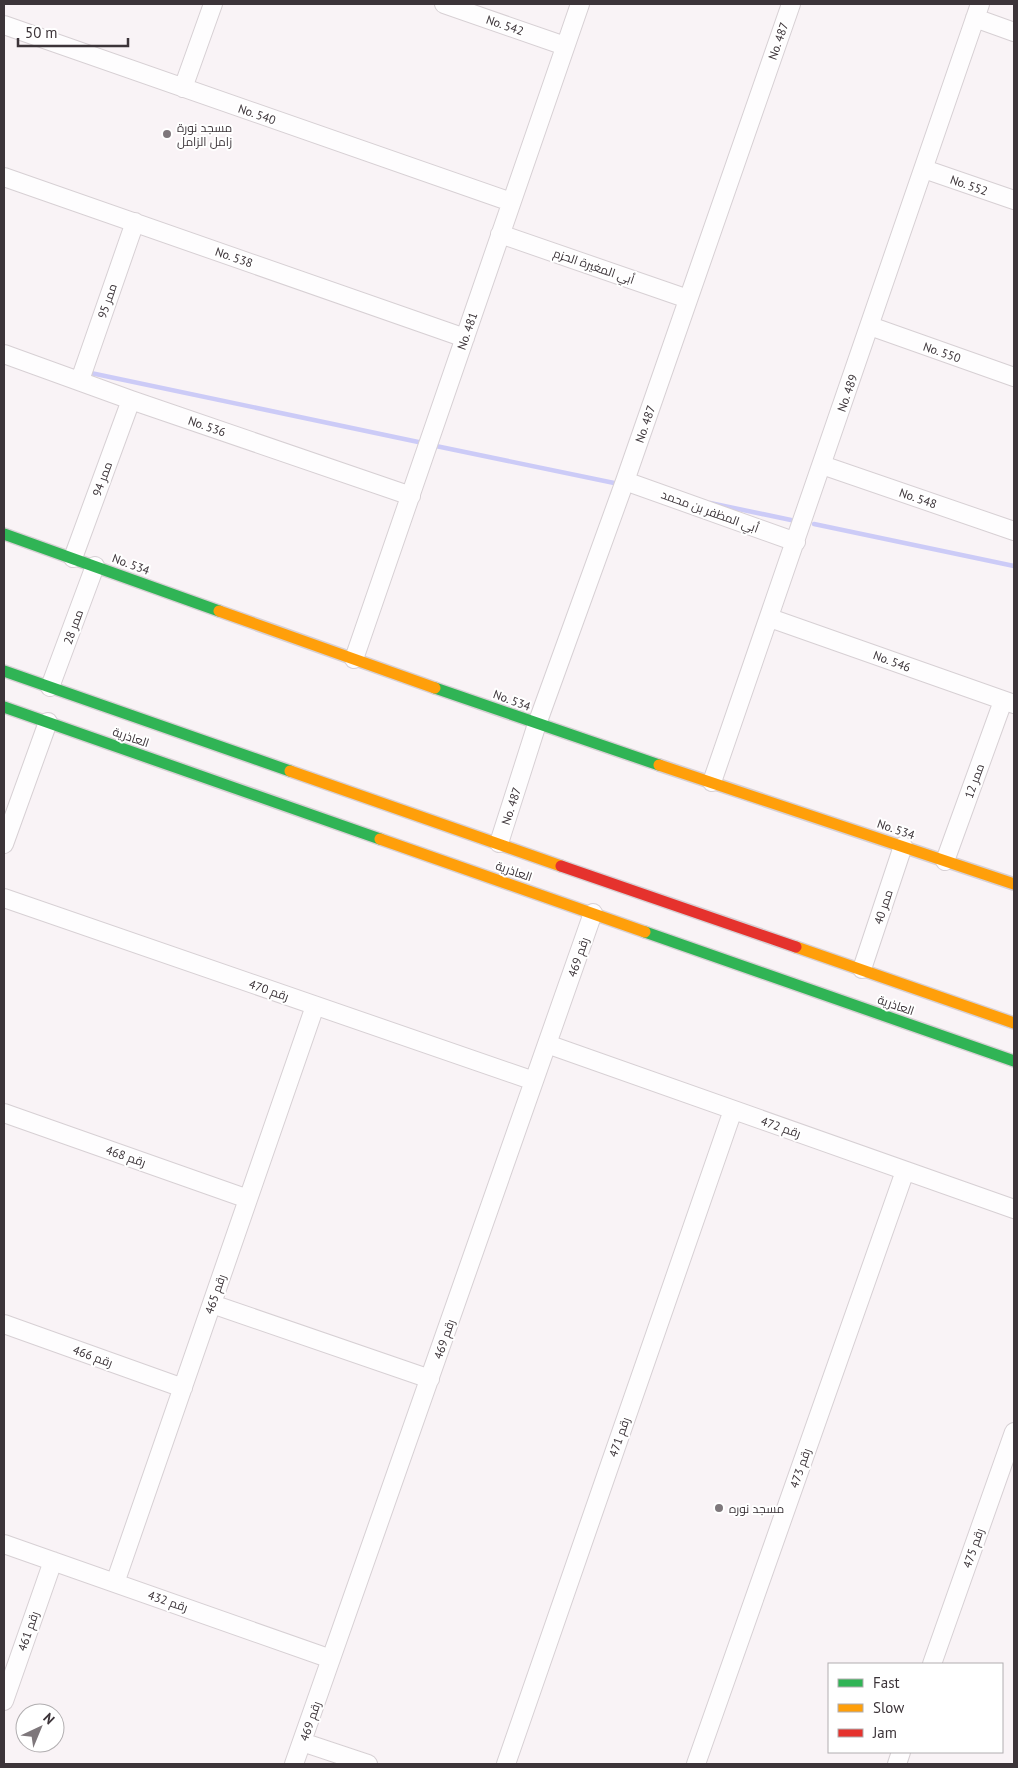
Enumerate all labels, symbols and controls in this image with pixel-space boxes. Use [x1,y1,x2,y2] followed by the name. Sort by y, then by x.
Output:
[484,12,526,38] street label: No. 542
[18,15,128,47] scale bar
[765,20,791,62] street label: No. 487
[25,23,58,42] text: 50 m
[236,101,278,128] street label: No. 540
[177,120,232,149] place label: مسجد نورة زامل الزامل
[161,128,173,140] marker: مسجد نورة زامل الزامل
[948,172,990,198] street label: No. 552
[213,244,255,270] street label: No. 538
[551,245,637,290] street label: أبي المغيرة الحزم
[94,282,120,320] street label: ممر 95
[454,310,480,352] street label: No. 481
[921,339,963,366] street label: No. 550
[834,372,860,414] street label: No. 489
[632,403,658,445] street label: No. 487
[186,413,228,439] street label: No. 536
[89,460,115,498] street label: ممر 94
[897,485,939,511] street label: No. 548
[658,486,761,538] street label: أبي المظفر بن محمد
[110,550,152,578] street label: No. 534
[60,608,86,646] street label: ممر 28
[871,647,913,675] street label: No. 546
[491,686,533,714] street label: No. 534
[111,724,151,750] street label: العاذرية
[961,762,987,800] street label: ممر 12
[498,785,524,827] street label: No. 487
[875,816,917,843] street label: No. 534
[494,858,534,884] street label: العاذرية
[870,888,896,926] street label: ممر 40
[564,935,593,979] street label: رقم 469
[247,976,291,1005] street label: رقم 470
[876,992,916,1018] street label: العاذرية
[759,1113,803,1142] street label: رقم 472
[104,1142,148,1171] street label: رقم 468
[201,1272,230,1316] street label: رقم 465
[430,1317,459,1361] street label: رقم 469
[71,1342,115,1371] street label: رقم 466
[605,1415,634,1459] street label: رقم 471
[786,1446,815,1490] street label: رقم 473
[729,1501,784,1516] place label: مسجد نوره
[713,1502,725,1514] marker: مسجد نوره
[959,1526,988,1570] street label: رقم 475
[146,1587,190,1616] street label: رقم 432
[14,1609,43,1653] street label: رقم 461
[828,1663,1003,1753] legend
[873,1673,900,1692] text: Fast
[873,1698,904,1717] text: Slow
[296,1699,325,1743] street label: رقم 469
[15,1703,65,1753] north arrow
[39,1709,59,1728] text: N
[872,1723,897,1742] text: Jam

